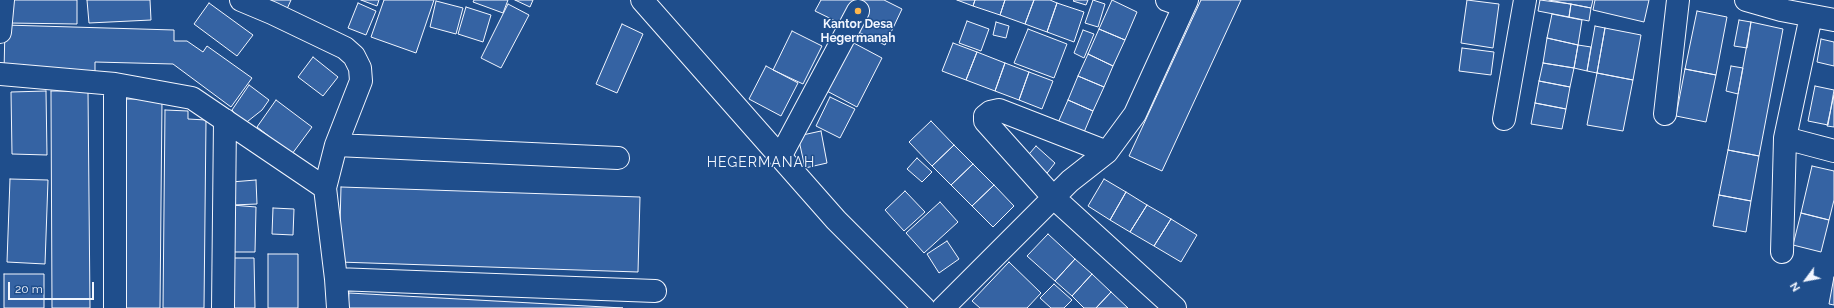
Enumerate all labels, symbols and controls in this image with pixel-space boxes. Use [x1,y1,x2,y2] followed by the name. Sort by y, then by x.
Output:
[853,6,863,16] marker: Kantor Desa Hegermanah
[821,17,895,45] place label: Kantor Desa Hegermanah
[707,155,815,171] district label: HEGERMANAH
[1786,260,1826,300] north arrow
[10,274,96,300] scale bar
[1788,280,1803,294] text: N
[15,282,43,296] text: 20 m

